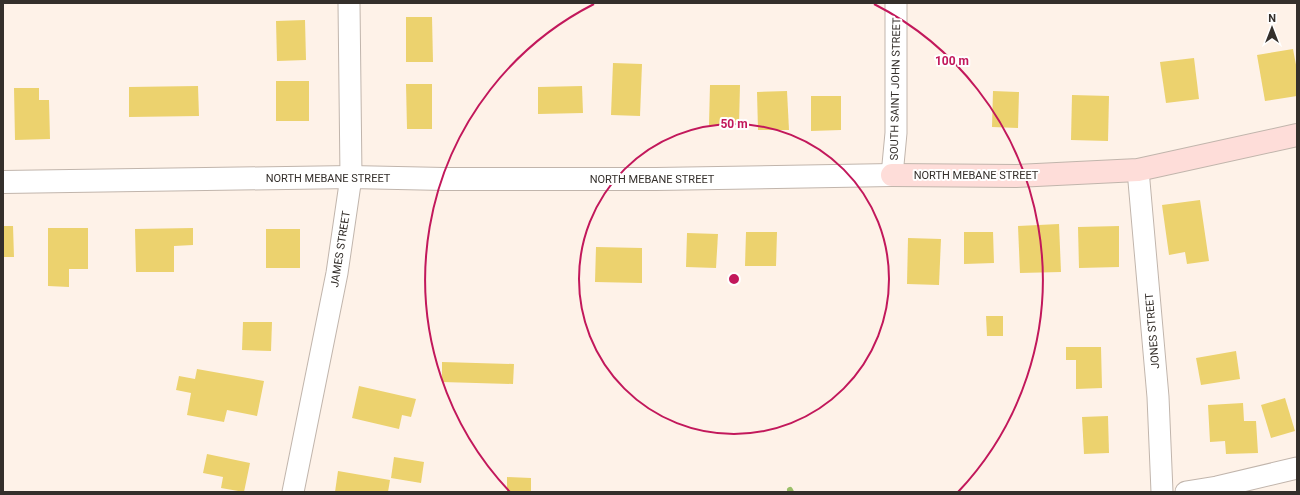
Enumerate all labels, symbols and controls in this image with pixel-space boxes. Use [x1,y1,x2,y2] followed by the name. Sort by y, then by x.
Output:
[1252,8,1292,48] north arrow
[1268,12,1276,25] text: N
[888,17,903,161] street label: SOUTH SAINT JOHN STREET
[935,54,969,68] text: 100 m
[720,117,748,131] text: 50 m
[914,169,1039,182] street label: NORTH MEBANE STREET
[266,172,391,185] street label: NORTH MEBANE STREET
[590,173,715,186] street label: NORTH MEBANE STREET
[328,209,353,288] street label: JAMES STREET
[727,272,741,286] centre of rings
[1143,292,1162,369] street label: JONES STREET

